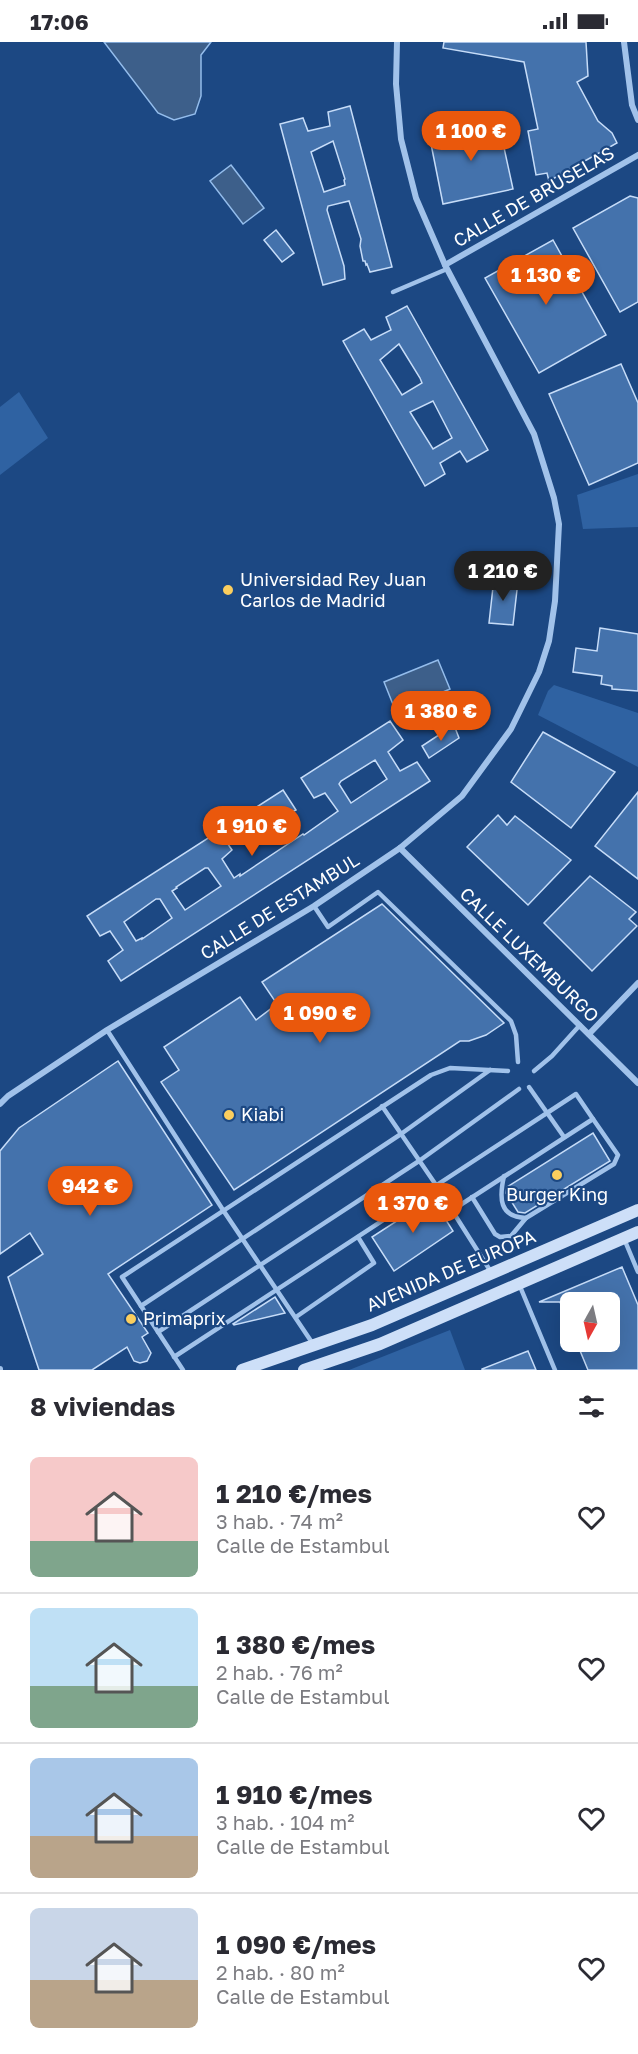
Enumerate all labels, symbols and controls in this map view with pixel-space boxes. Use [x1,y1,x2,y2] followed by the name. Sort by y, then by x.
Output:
[30,8,89,35] text: 17:06
[416,111,526,162] pin: 1 100 €
[436,118,506,142] text: 1 100 €
[449,141,618,251] street label: CALLE DE BRUSELAS
[491,255,601,306] pin: 1 130 €
[511,262,581,286] text: 1 130 €
[448,551,558,602] pin: 1 210 €
[468,558,538,582] text: 1 210 €
[240,568,426,611] place label: Universidad Rey Juan Carlos de Madrid
[221,583,235,597] marker: Universidad Rey Juan Carlos de Madrid
[386,691,496,742] pin: 1 380 €
[405,698,477,722] text: 1 380 €
[197,806,307,857] pin: 1 910 €
[217,813,287,837] text: 1 910 €
[196,848,363,964] street label: CALLE DE ESTAMBUL
[456,882,604,1026] street label: CALLE LUXEMBURGO
[265,993,375,1044] pin: 1 090 €
[283,1000,357,1024] text: 1 090 €
[241,1103,284,1125] place label: Kiabi
[222,1108,236,1122] marker: Kiabi
[48,1166,132,1217] pin: 942 €
[550,1168,564,1182] marker: Burger King
[62,1173,118,1197] text: 942 €
[358,1183,468,1234] pin: 1 370 €
[506,1183,608,1205] place label: Burger King
[378,1190,448,1214] text: 1 370 €
[363,1224,539,1316] street label: AVENIDA DE EUROPA
[560,1292,620,1352] north arrow
[560,1292,620,1352] map controls
[143,1307,226,1329] place label: Primaprix
[124,1312,138,1326] marker: Primaprix
[575,1390,608,1423] icon: filters
[30,1391,175,1422] text: 8 viviendas
[216,1478,372,1509] text: 1 210 €/mes
[78,1481,150,1553] icon: home
[575,1501,608,1534] icon: heart
[216,1509,343,1533] text: 3 hab. · 74 m²
[216,1533,390,1557] text: Calle de Estambul
[216,1629,375,1660] text: 1 380 €/mes
[78,1632,150,1704] icon: home
[575,1652,608,1685] icon: heart
[216,1660,343,1684] text: 2 hab. · 76 m²
[216,1684,390,1708] text: Calle de Estambul
[216,1779,373,1810] text: 1 910 €/mes
[78,1782,150,1854] icon: home
[575,1802,608,1835] icon: heart
[216,1810,354,1834] text: 3 hab. · 104 m²
[216,1834,390,1858] text: Calle de Estambul
[216,1929,376,1960] text: 1 090 €/mes
[78,1932,150,2004] icon: home
[575,1952,608,1985] icon: heart
[216,1960,345,1984] text: 2 hab. · 80 m²
[216,1984,390,2008] text: Calle de Estambul

